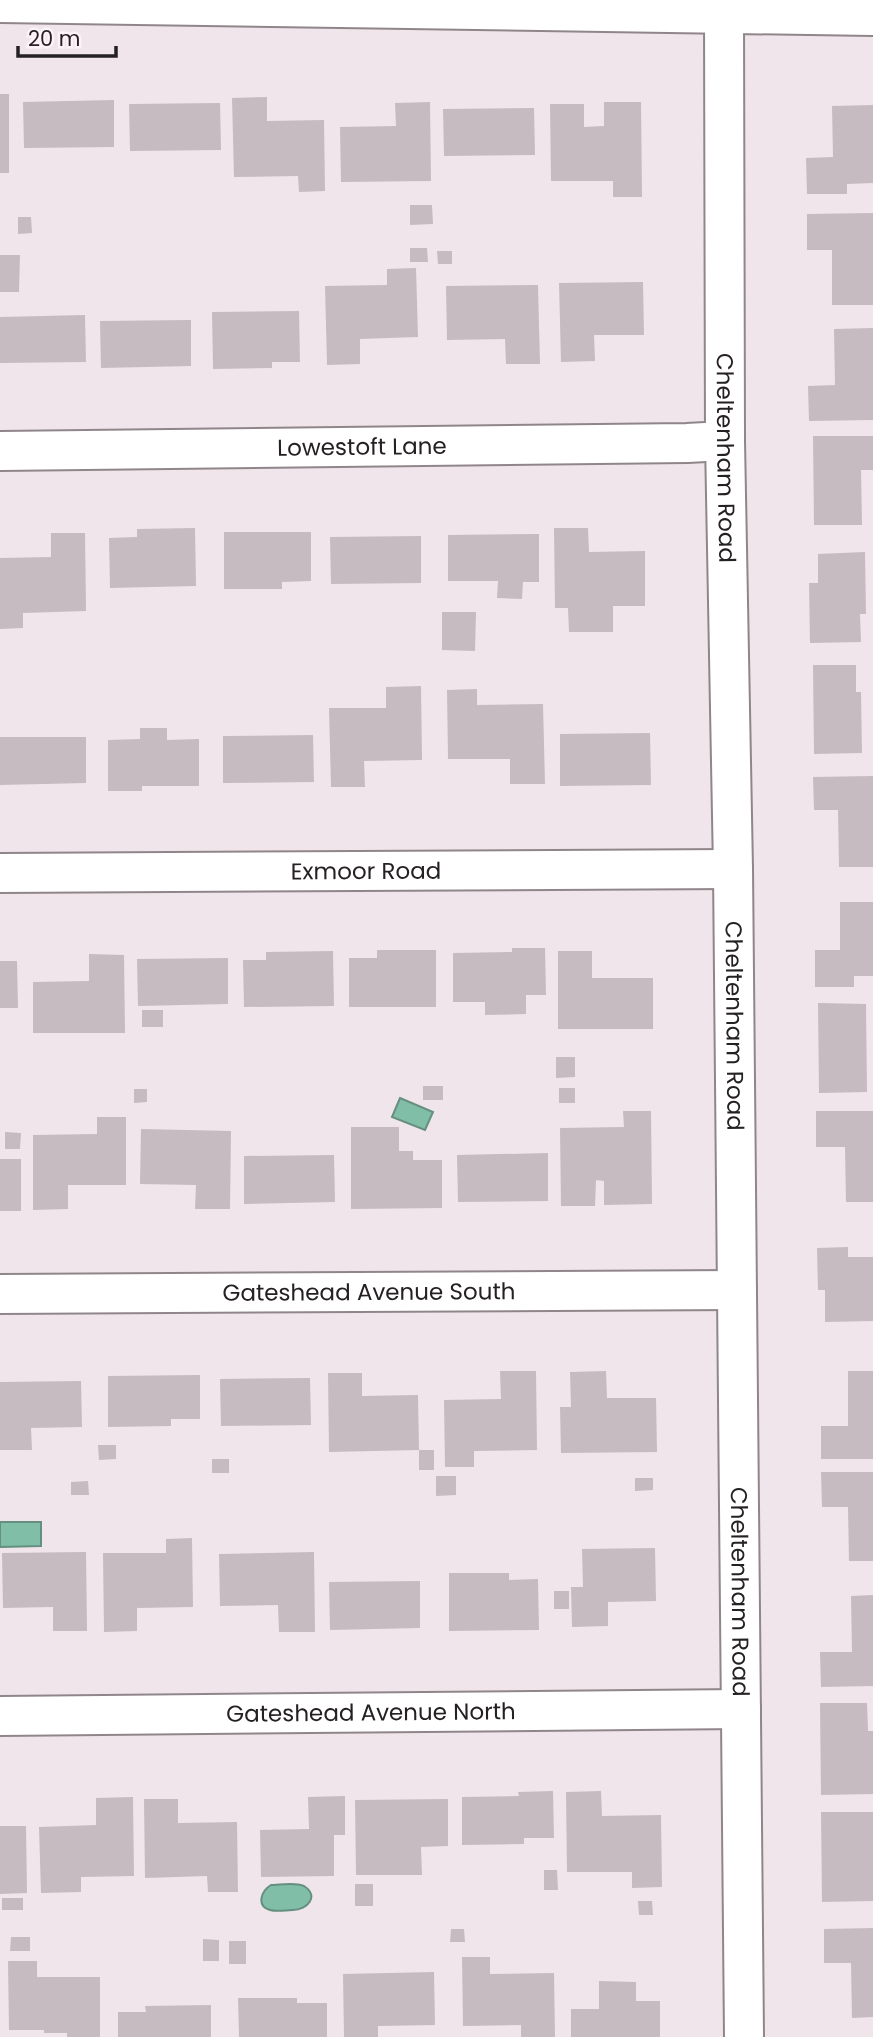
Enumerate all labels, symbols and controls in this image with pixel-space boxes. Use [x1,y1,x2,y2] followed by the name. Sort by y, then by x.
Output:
[18,14,116,58] scale bar
[28,24,81,53] text: 20 m
[709,353,743,563] street label: Cheltenham Road
[277,430,447,464] street label: Lowestoft Lane
[291,855,441,887] street label: Exmoor Road
[717,921,751,1131] street label: Cheltenham Road
[222,1275,516,1309] street label: Gateshead Avenue South
[723,1487,757,1697] street label: Cheltenham Road
[226,1695,516,1730] street label: Gateshead Avenue North

